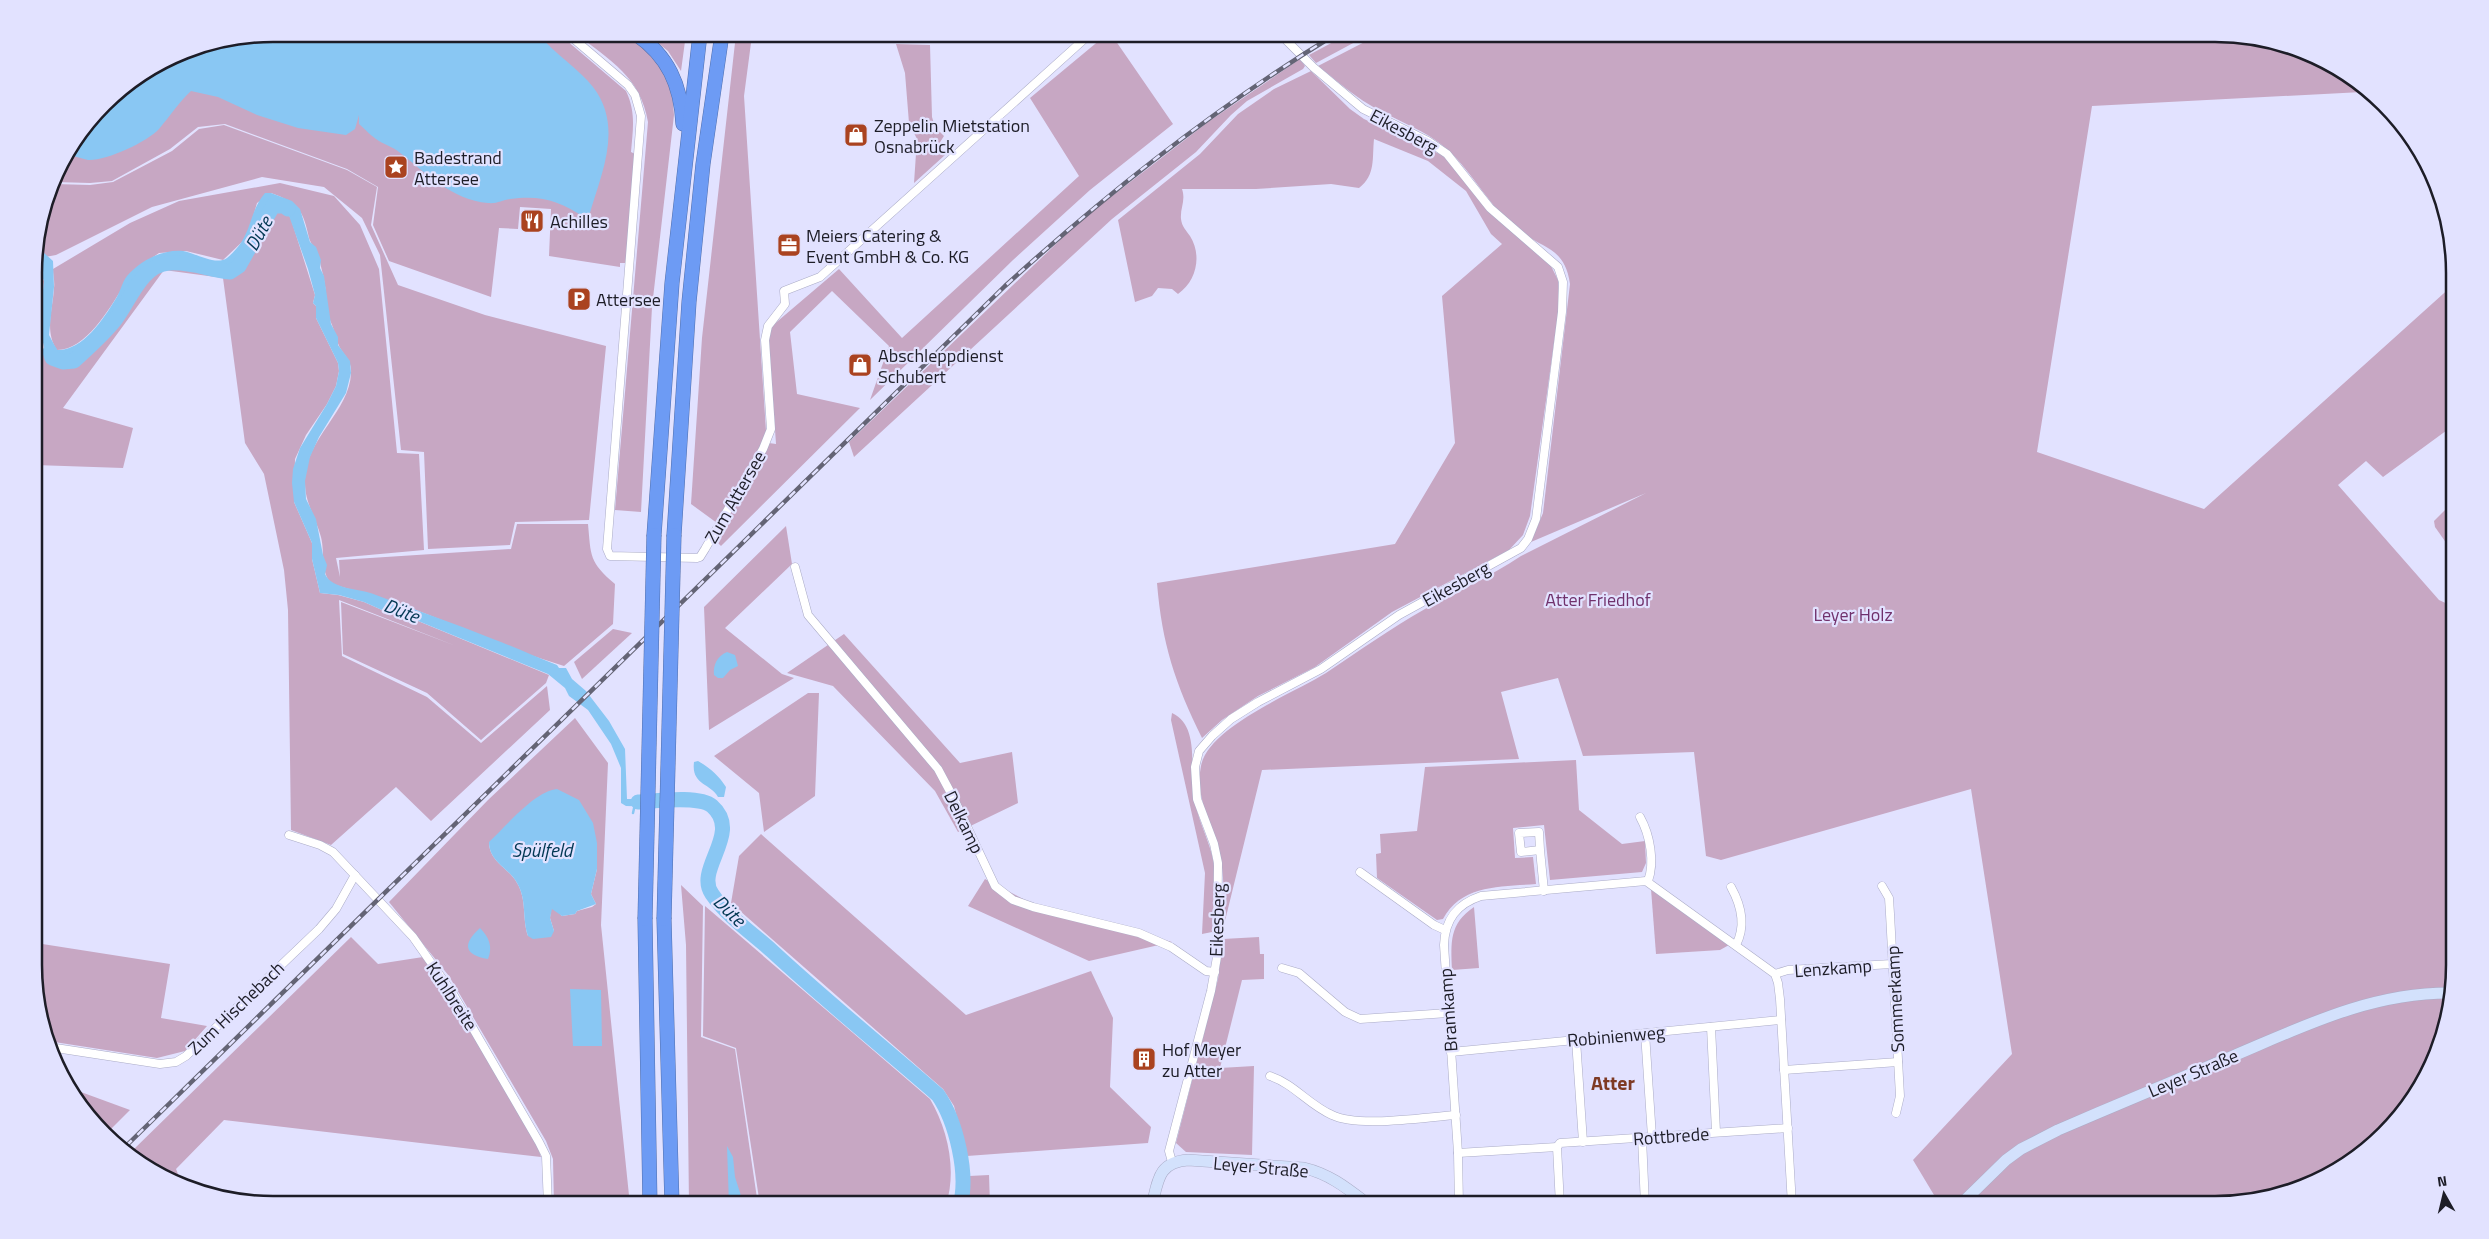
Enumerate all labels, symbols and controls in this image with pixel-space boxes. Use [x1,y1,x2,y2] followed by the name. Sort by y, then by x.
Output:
[1365,102,1443,160] street label: Eikesberg
[874,112,1030,160] place label: Zeppelin Mietstation Osnabrück
[843,122,869,148] shop icon: Zeppelin Mietstation Osnabrück
[414,144,502,192] place label: Badestrand Attersee
[383,154,409,180] place icon: Badestrand Attersee
[519,208,545,234] restaurant icon: Achilles
[550,208,608,235] place label: Achilles
[237,209,280,256] water label: Düte
[806,222,969,270] place label: Meiers Catering & Event GmbH & Co. KG
[776,232,802,258] office icon: Meiers Catering & Event GmbH & Co. KG
[566,286,592,312] parking icon: Attersee
[596,286,661,313] place label: Attersee
[878,342,1004,390] place label: Abschleppdienst Schubert
[847,352,873,378] shop icon: Abschleppdienst Schubert
[698,446,772,548] street label: Zum Attersee
[1417,554,1495,614] street label: Eikesberg
[1545,586,1651,613] park label: Atter Friedhof
[380,590,425,630] water label: Düte
[1813,601,1893,628] park label: Leyer Holz
[937,786,991,858] street label: Delkamp
[512,835,575,864] water label: Spülfeld
[1202,883,1232,957] street label: Eikesberg
[707,887,754,934] water label: Düte
[1879,945,1911,1053] street label: Sommerkamp
[1793,952,1873,984] street label: Lenzkamp
[182,955,290,1061] street label: Zum Hischebach
[420,956,484,1036] street label: Kuhlbreite
[1432,967,1464,1053] street label: Bramkamp
[1566,1018,1666,1054] street label: Robinienweg
[1162,1036,1241,1084] place label: Hof Meyer zu Atter
[2144,1042,2242,1104] street label: Leyer Straße
[1131,1046,1157,1072] building icon: Hof Meyer zu Atter
[1591,1067,1636,1098] district label: Atter
[1632,1120,1710,1152] street label: Rottbrede
[1212,1149,1310,1185] street label: Leyer Straße
[2419,1169,2469,1219] north arrow
[2436,1170,2448,1192] text: N

